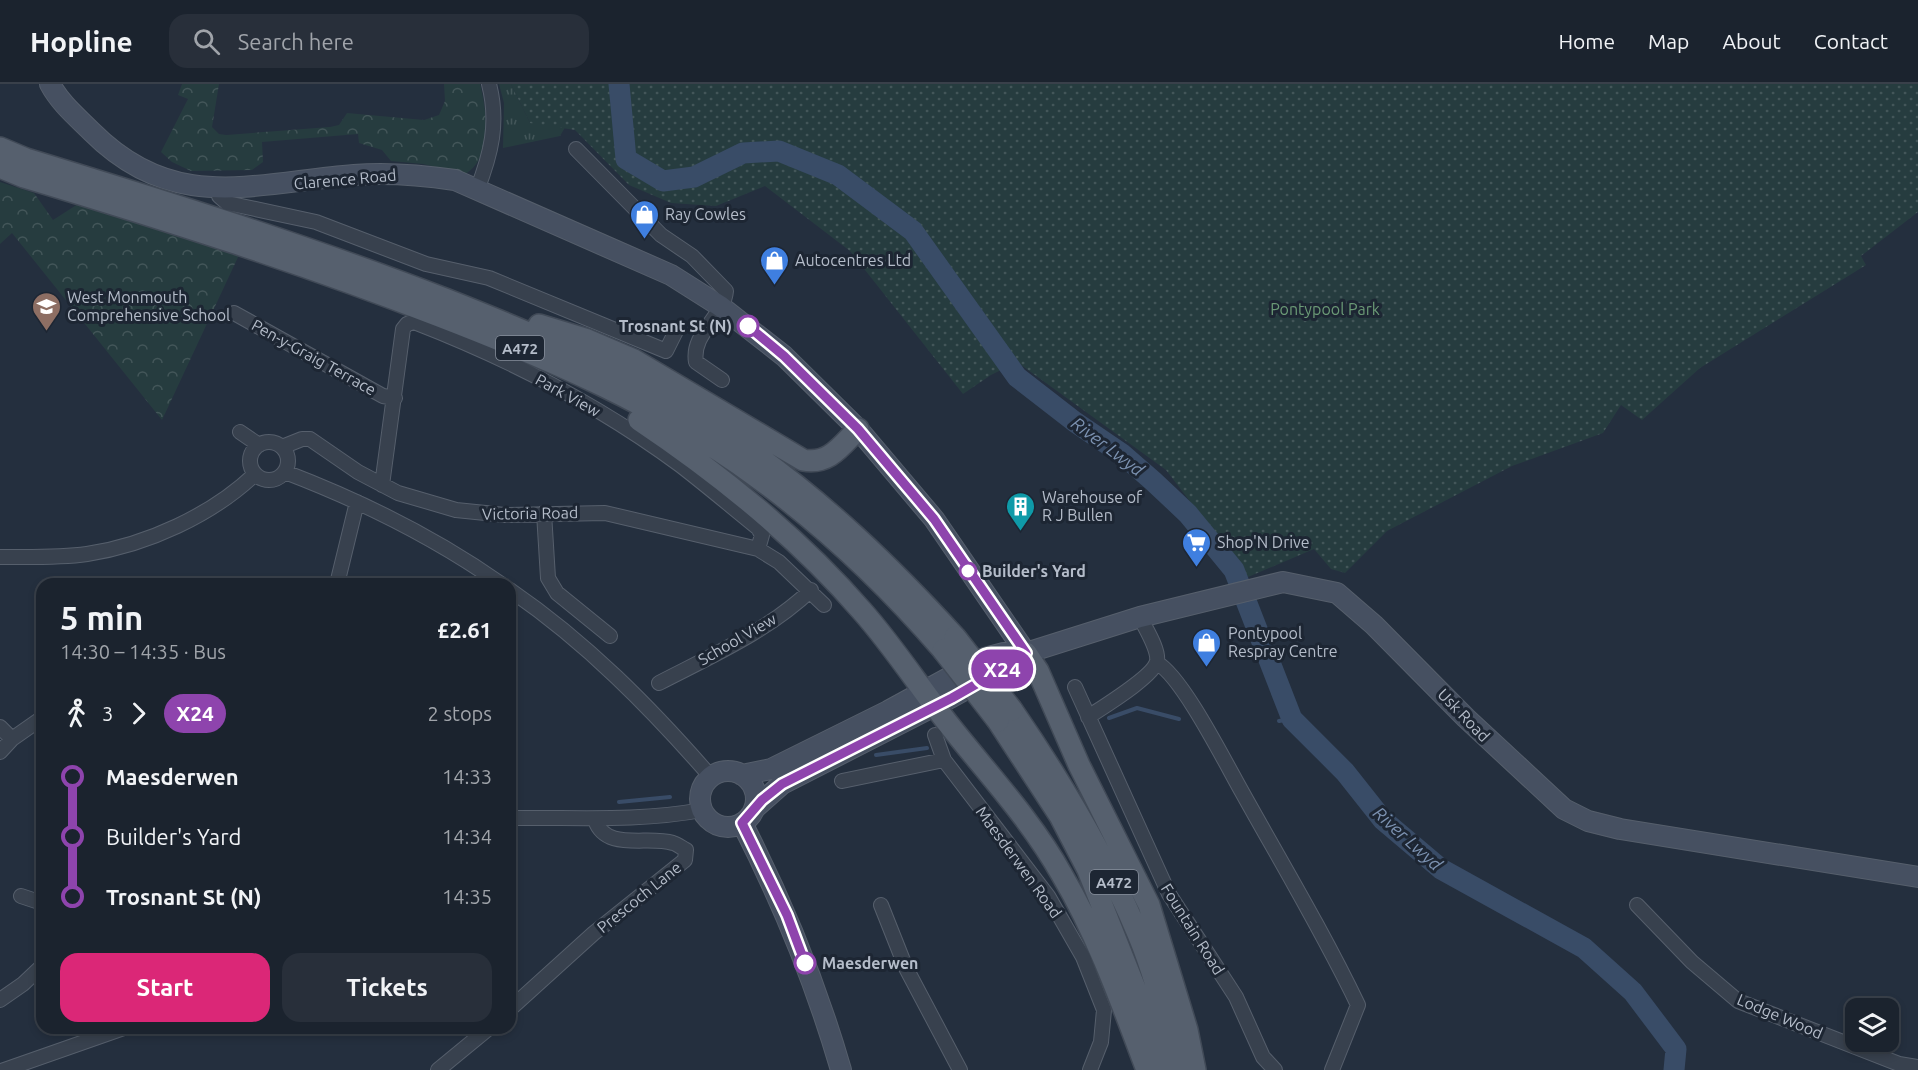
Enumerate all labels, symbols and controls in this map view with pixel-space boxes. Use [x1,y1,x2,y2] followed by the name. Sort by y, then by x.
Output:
[169,14,589,68] search box
[190,25,223,58] icon: search
[30,26,133,57] text: Hopline
[238,29,354,54] text: Search here
[1558,29,1615,53] text: Home
[1648,29,1689,53] text: Map
[1722,29,1781,53] text: About
[1814,29,1888,53] text: Contact
[293,166,397,192] street label: Clarence Road
[628,198,660,240] shop icon: Ray Cowles
[665,205,746,223] place label: Ray Cowles
[758,244,790,286] shop icon: Autocentres Ltd
[795,251,911,269] place label: Autocentres Ltd
[67,288,230,324] place label: West Monmouth Comprehensive School
[30,290,62,332] school or university icon: West Monmouth Comprehensive School
[1270,300,1380,318] park label: Pontypool Park
[249,315,379,399] street label: Pen-y-Graig Terrace
[737,315,759,337] marker: Trosnant St (N)
[619,317,732,336] place label: Trosnant St (N)
[496,336,544,360] road number: A472
[532,370,604,420] street label: Park View
[1068,412,1149,480] water label: River Lwyd
[1042,488,1143,524] place label: Warehouse of R J Bullen
[1005,490,1037,532] building icon: Warehouse of R J Bullen
[482,503,578,523] street label: Victoria Road
[1180,526,1212,568] supermarket icon: Shop'N Drive
[1217,533,1310,551] place label: Shop'N Drive
[959,562,977,580] marker: Builder's Yard
[982,562,1086,580] place label: Builder's Yard
[60,599,143,636] text: 5 min
[695,609,780,669] street label: School View
[437,617,492,642] text: £2.61
[1228,624,1338,660] place label: Pontypool Respray Centre
[1191,626,1223,668] shop icon: Pontypool Respray Centre
[60,640,226,663] text: 14:30 – 14:35 · Bus
[968,650,1036,688] line badge: X24
[983,657,1021,681] text: X24
[1434,685,1494,745] street label: Usk Road
[60,697,93,730] icon: walk
[122,697,155,730] icon: forward
[176,701,214,725] text: X24
[102,702,113,725] text: 3
[428,702,492,725] text: 2 stops
[106,764,239,789] text: Maesderwen
[442,765,492,788] text: 14:33
[1370,802,1447,874] water label: River Lwyd
[973,803,1065,921] street label: Maesderwen Road
[106,824,241,849] text: Builder's Yard
[442,825,492,848] text: 14:34
[593,858,685,936] street label: Prescoch Lane
[1090,870,1138,894] road number: A472
[1158,880,1228,978] street label: Fountain Road
[106,884,262,909] text: Trosnant St (N)
[442,885,492,908] text: 14:35
[794,952,816,974] marker: Maesderwen
[60,953,270,1022] button: Start
[282,953,492,1022] button: Tickets
[822,954,918,972] place label: Maesderwen
[1735,990,1825,1042] street label: Lodge Wood
[1845,998,1899,1052] map controls
[1845,998,1899,1052] button: layers

